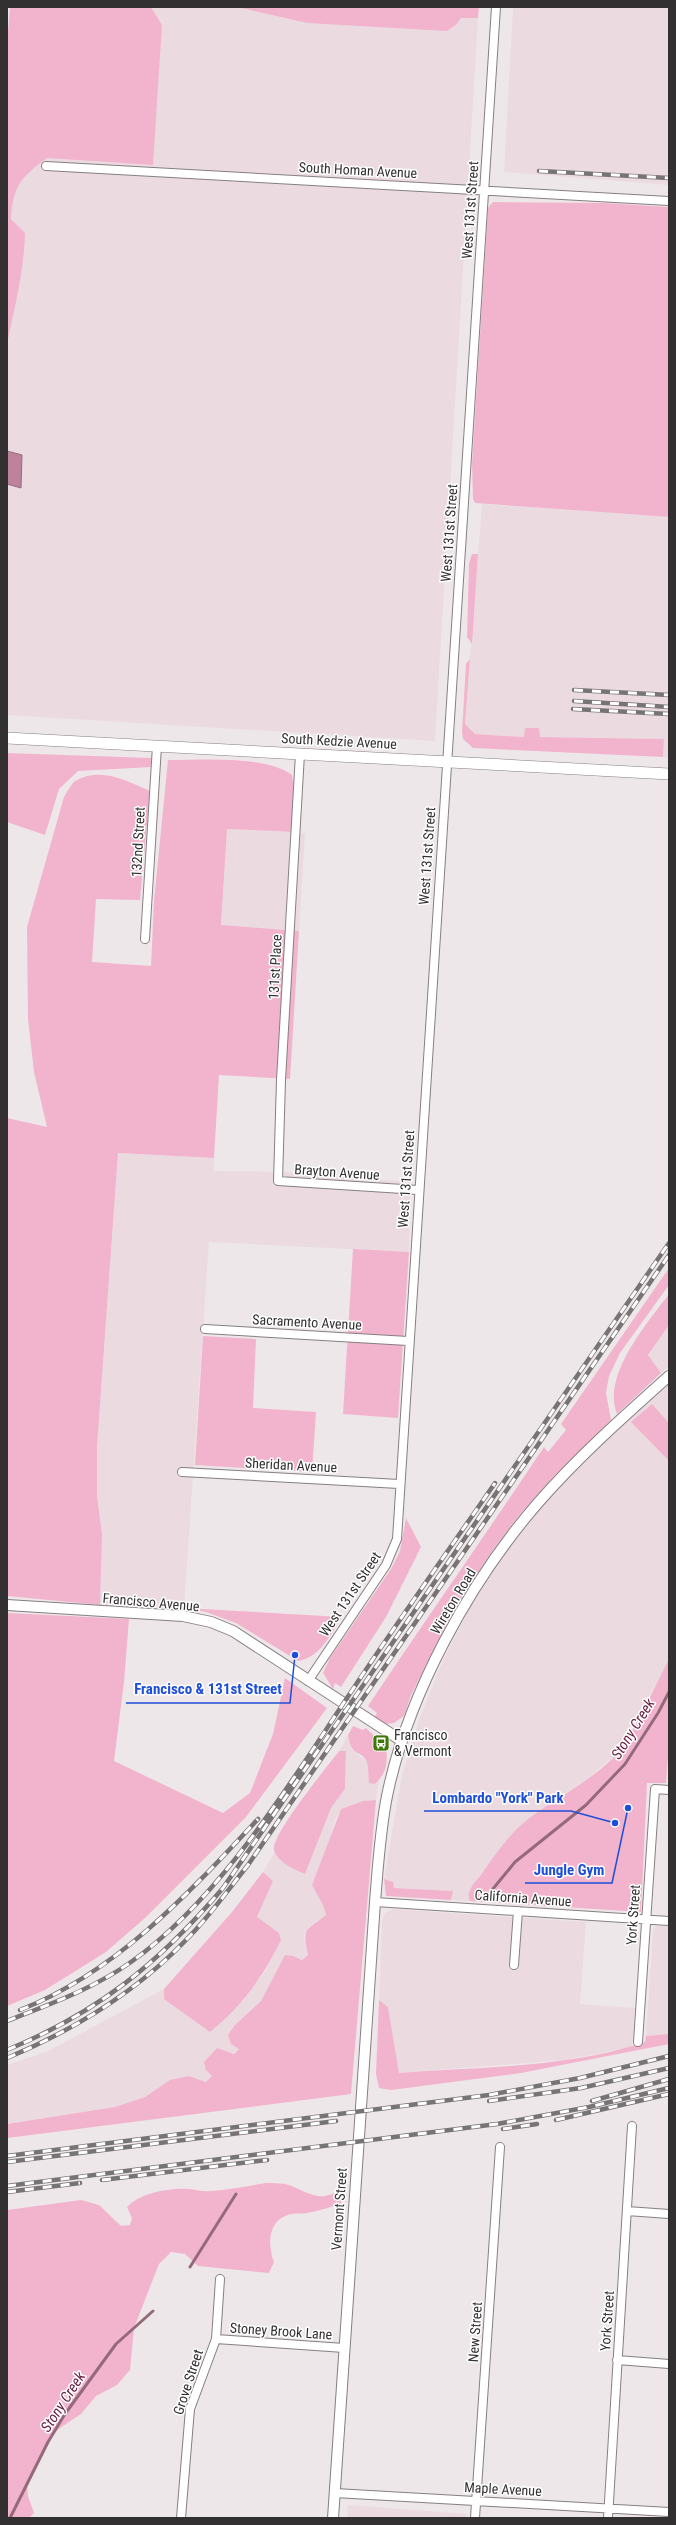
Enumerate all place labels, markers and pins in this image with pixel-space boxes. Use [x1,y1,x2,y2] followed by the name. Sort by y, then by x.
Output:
[126,1676,290,1703] callout: Francisco & 131st Street
[394,1727,452,1759] place label: Francisco & Vermont
[371,1733,391,1753] bus stop icon: Francisco & Vermont
[424,1784,571,1811] callout: Lombardo "York" Park
[525,1856,612,1883] callout: Jungle Gym

